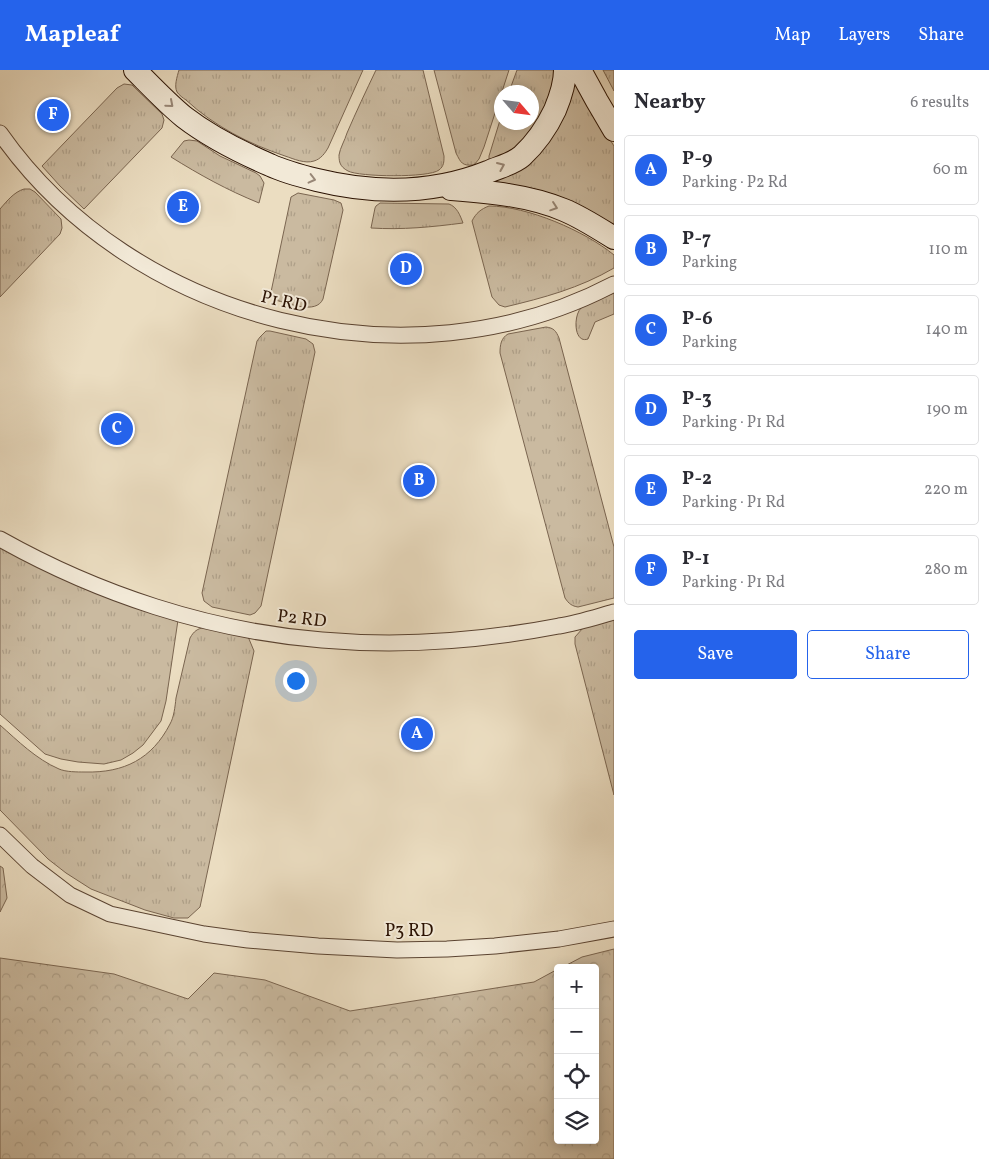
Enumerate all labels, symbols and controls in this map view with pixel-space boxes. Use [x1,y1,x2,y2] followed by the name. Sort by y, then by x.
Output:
[25,18,119,52] text: Mapleaf
[774,23,810,48] text: Map
[838,23,890,48] text: Layers
[918,23,964,48] text: Share
[494,85,539,130] north arrow
[634,88,705,117] text: Nearby
[910,92,969,114] text: 6 results
[37,96,69,134] pin: F
[164,98,173,107] one-way arrow
[682,146,713,172] text: P-9
[645,159,657,181] text: A
[933,159,968,181] text: 60 m
[496,162,505,173] one-way arrow
[682,172,788,194] text: Parking · P2 Rd
[308,173,316,183] one-way arrow
[167,188,199,226] pin: E
[550,201,558,211] one-way arrow
[682,226,711,252] text: P-7
[646,239,656,261] text: B
[929,239,968,261] text: 110 m
[390,250,422,288] pin: D
[682,252,737,274] text: Parking
[258,285,309,320] street label: P1 RD
[682,306,713,332] text: P-6
[646,319,656,341] text: C
[926,319,968,341] text: 140 m
[682,332,737,354] text: Parking
[682,386,712,412] text: P-3
[645,399,657,421] text: D
[926,399,968,421] text: 190 m
[101,410,133,448] pin: C
[682,412,785,434] text: Parking · P1 Rd
[403,462,435,500] pin: B
[682,466,712,492] text: P-2
[646,479,656,501] text: E
[924,479,968,501] text: 220 m
[682,492,785,514] text: Parking · P1 Rd
[682,546,710,572] text: P-1
[646,559,656,581] text: F
[924,559,968,581] text: 280 m
[682,572,785,594] text: Parking · P1 Rd
[276,604,328,635] street label: P2 RD
[634,630,797,679] button: Save
[807,630,969,679] button: Share
[283,668,309,694] your location
[401,715,433,753] pin: A
[385,919,433,944] street label: P3 RD
[554,964,599,1144] map controls
[554,964,599,1009] button: +
[554,1009,599,1054] button: −
[554,1054,599,1099] button: locate
[554,1099,599,1144] button: layers

